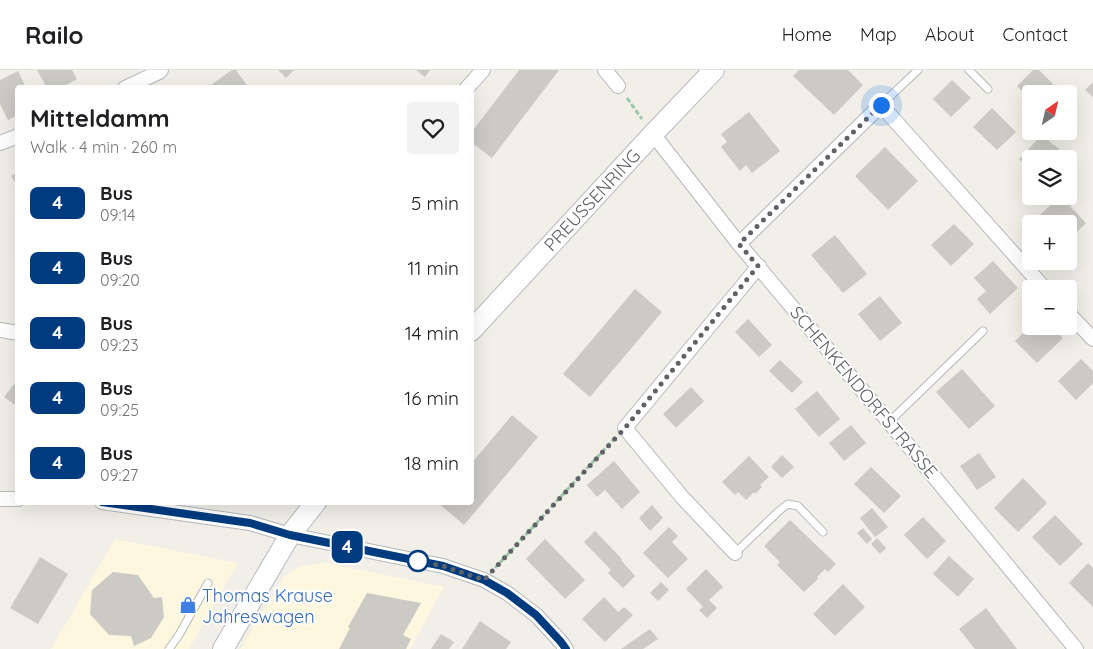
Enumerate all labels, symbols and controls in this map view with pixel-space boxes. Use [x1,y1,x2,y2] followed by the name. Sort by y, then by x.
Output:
[25,20,84,50] text: Railo
[782,23,832,46] text: Home
[860,23,897,46] text: Map
[925,23,975,46] text: About
[1003,23,1068,46] text: Contact
[1022,85,1078,140] north arrow
[1022,85,1077,335] map controls
[869,93,894,118] your location
[407,102,459,154] button: heart
[30,103,170,133] text: Mitteldamm
[30,137,177,157] text: Walk · 4 min · 260 m
[539,144,645,256] street label: PREUSSENRING
[1022,150,1077,205] button: layers
[100,181,133,205] text: Bus
[52,191,63,214] text: 4
[411,191,459,215] text: 5 min
[100,205,136,225] text: 09:14
[1022,215,1077,270] button: +
[100,246,133,270] text: Bus
[52,256,63,279] text: 4
[407,256,459,280] text: 11 min
[100,270,140,290] text: 09:20
[1022,280,1077,335] button: −
[785,301,943,483] street label: SCHENKENDORFSTRASSE
[100,311,133,335] text: Bus
[52,321,63,344] text: 4
[405,321,459,345] text: 14 min
[100,335,139,355] text: 09:23
[100,376,133,400] text: Bus
[52,386,63,409] text: 4
[404,386,459,410] text: 16 min
[100,400,139,420] text: 09:25
[100,441,133,465] text: Bus
[52,451,63,474] text: 4
[404,451,459,475] text: 18 min
[100,465,138,485] text: 09:27
[331,531,363,563] line badge: 4
[342,535,352,558] text: 4
[407,550,429,572] unlabelled marker
[202,584,333,628] place label: Thomas Krause Jahreswagen
[178,595,198,615] shop icon: Thomas Krause Jahreswagen

